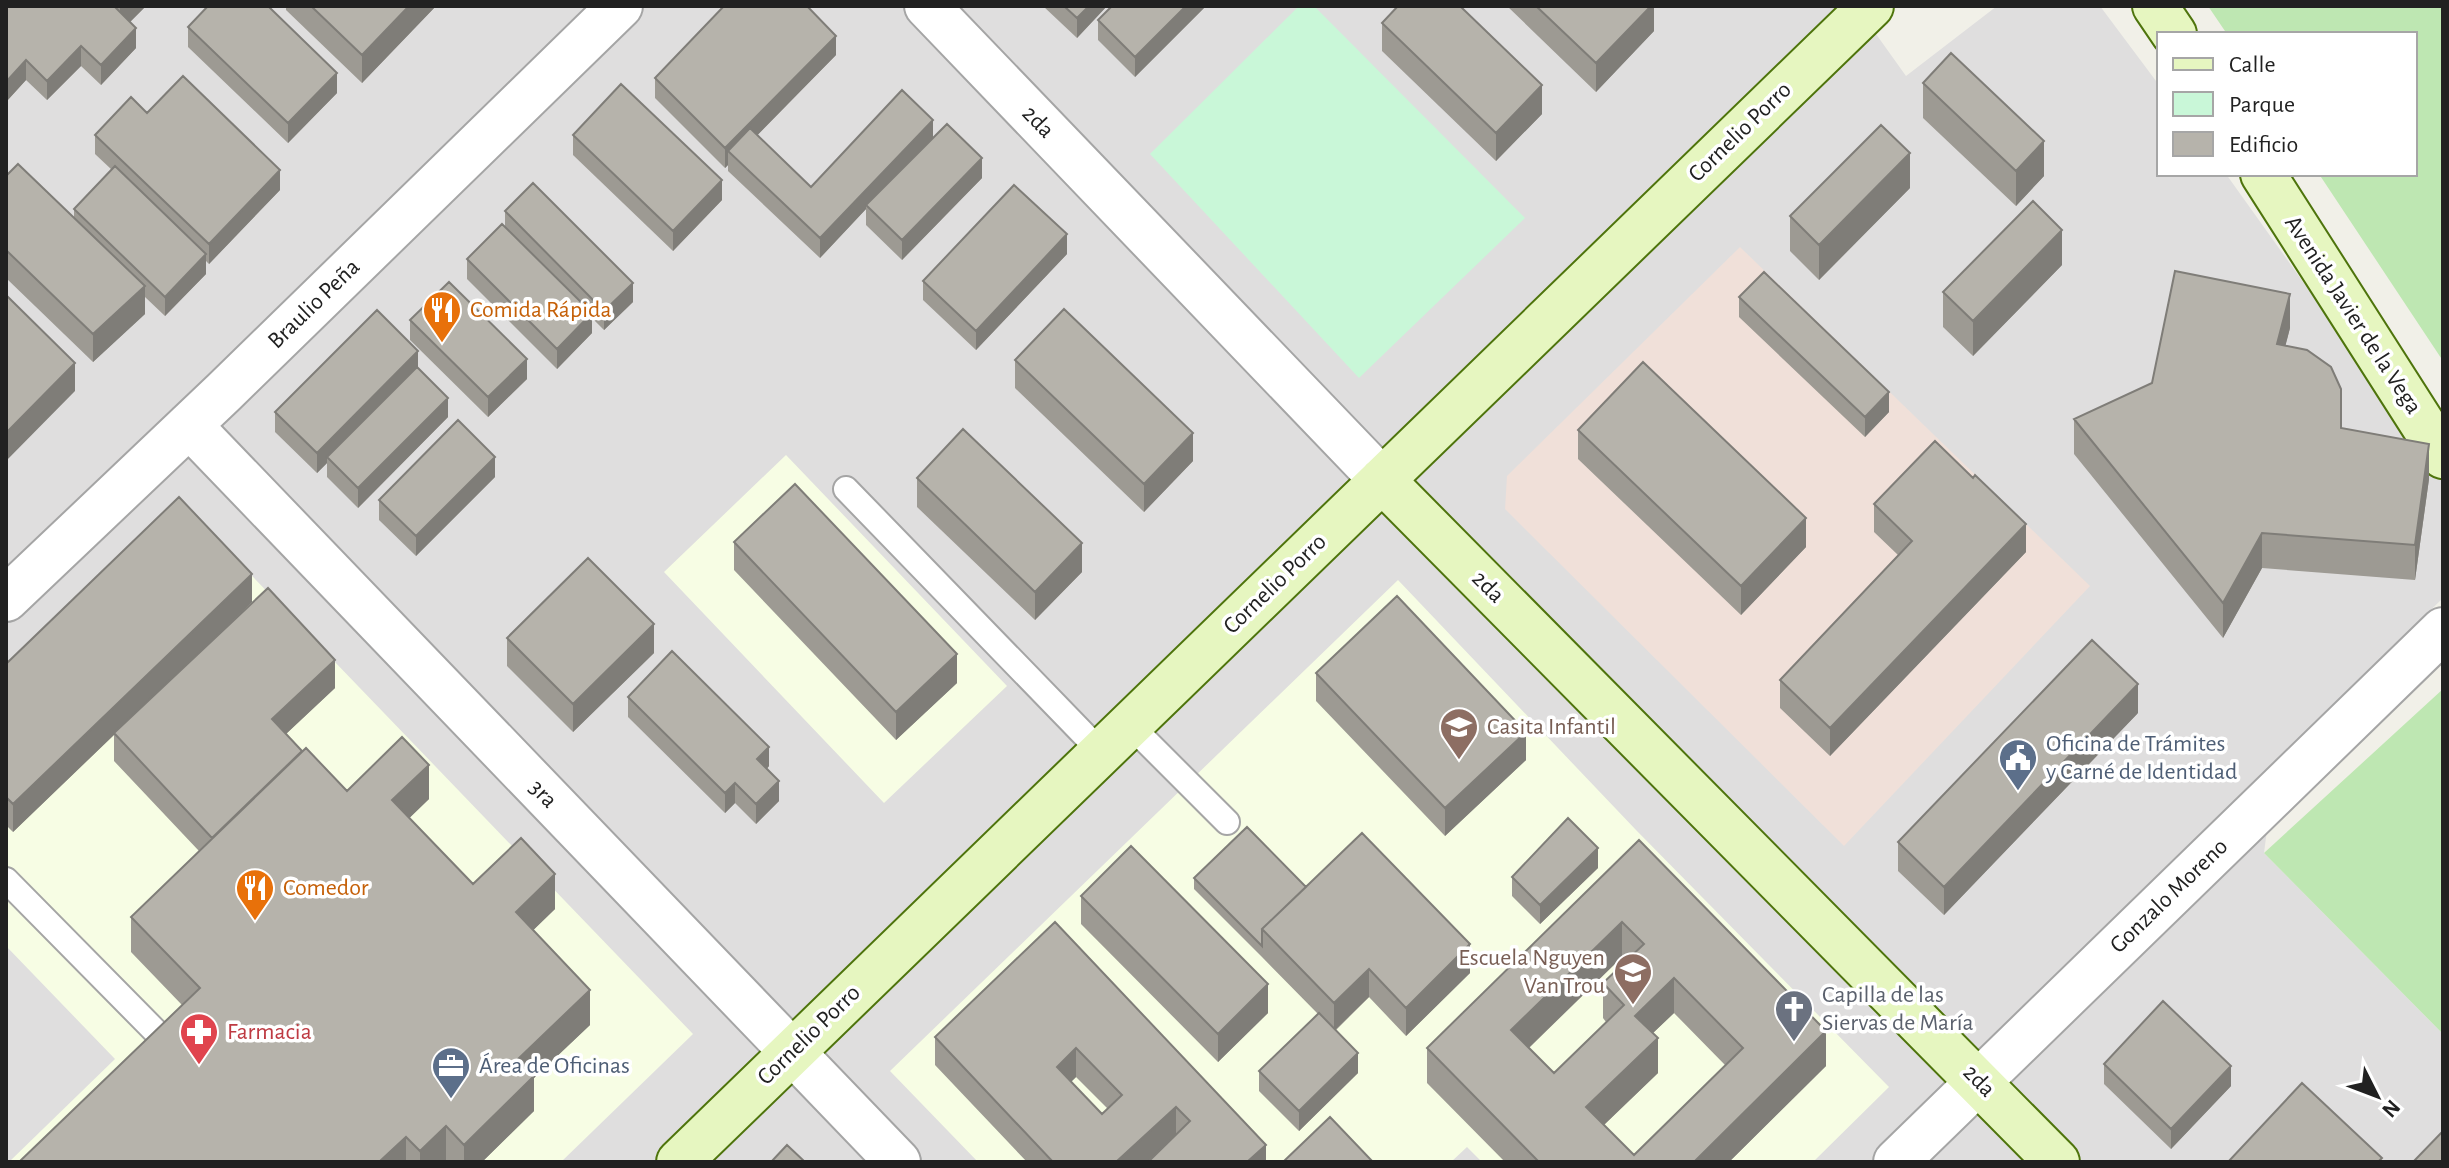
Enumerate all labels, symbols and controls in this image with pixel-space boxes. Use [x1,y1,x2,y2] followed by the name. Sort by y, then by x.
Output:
[2157,32,2417,176] legend
[2229,53,2276,77] text: Calle
[1684,77,1796,187] street label: Cornelio Porro
[2229,93,2295,117] text: Parque
[1017,101,1059,143] street label: 2da
[2229,133,2298,157] text: Edificio
[2280,212,2426,418] street label: Avenida Javier de la Vega
[264,255,364,353] street label: Braulio Peña
[421,289,463,344] restaurant icon: Comida Rápida
[470,298,612,322] place label: Comida Rápida
[1219,529,1331,639] street label: Cornelio Porro
[1467,566,1509,608] street label: 2da
[1438,706,1480,761] school or university icon: Casita Infantil
[1487,715,1616,739] place label: Casita Infantil
[2045,732,2237,784] place label: Oficina de Trámites y Carné de Identidad
[1997,737,2039,792] public building icon: Oficina de Trámites y Carné de Identidad
[524,775,562,813] street label: 3ra
[2105,834,2233,958] street label: Gonzalo Moreno
[234,867,276,922] restaurant icon: Comedor
[283,876,369,900] place label: Comedor
[1458,946,1605,998] place label: Escuela Nguyen Van Trou
[1612,951,1654,1006] school or university icon: Escuela Nguyen Van Trou
[753,980,865,1090] street label: Cornelio Porro
[1822,983,1974,1035] place label: Capilla de las Siervas de María
[1773,988,1815,1043] church icon: Capilla de las Siervas de María
[178,1011,220,1066] pharmacy icon: Farmacia
[227,1020,312,1044] place label: Farmacia
[430,1045,472,1100] office icon: Área de Oficinas
[479,1052,630,1078] place label: Área de Oficinas
[2337,1056,2417,1136] north arrow
[1958,1060,2000,1102] street label: 2da
[2378,1096,2404,1122] text: N

